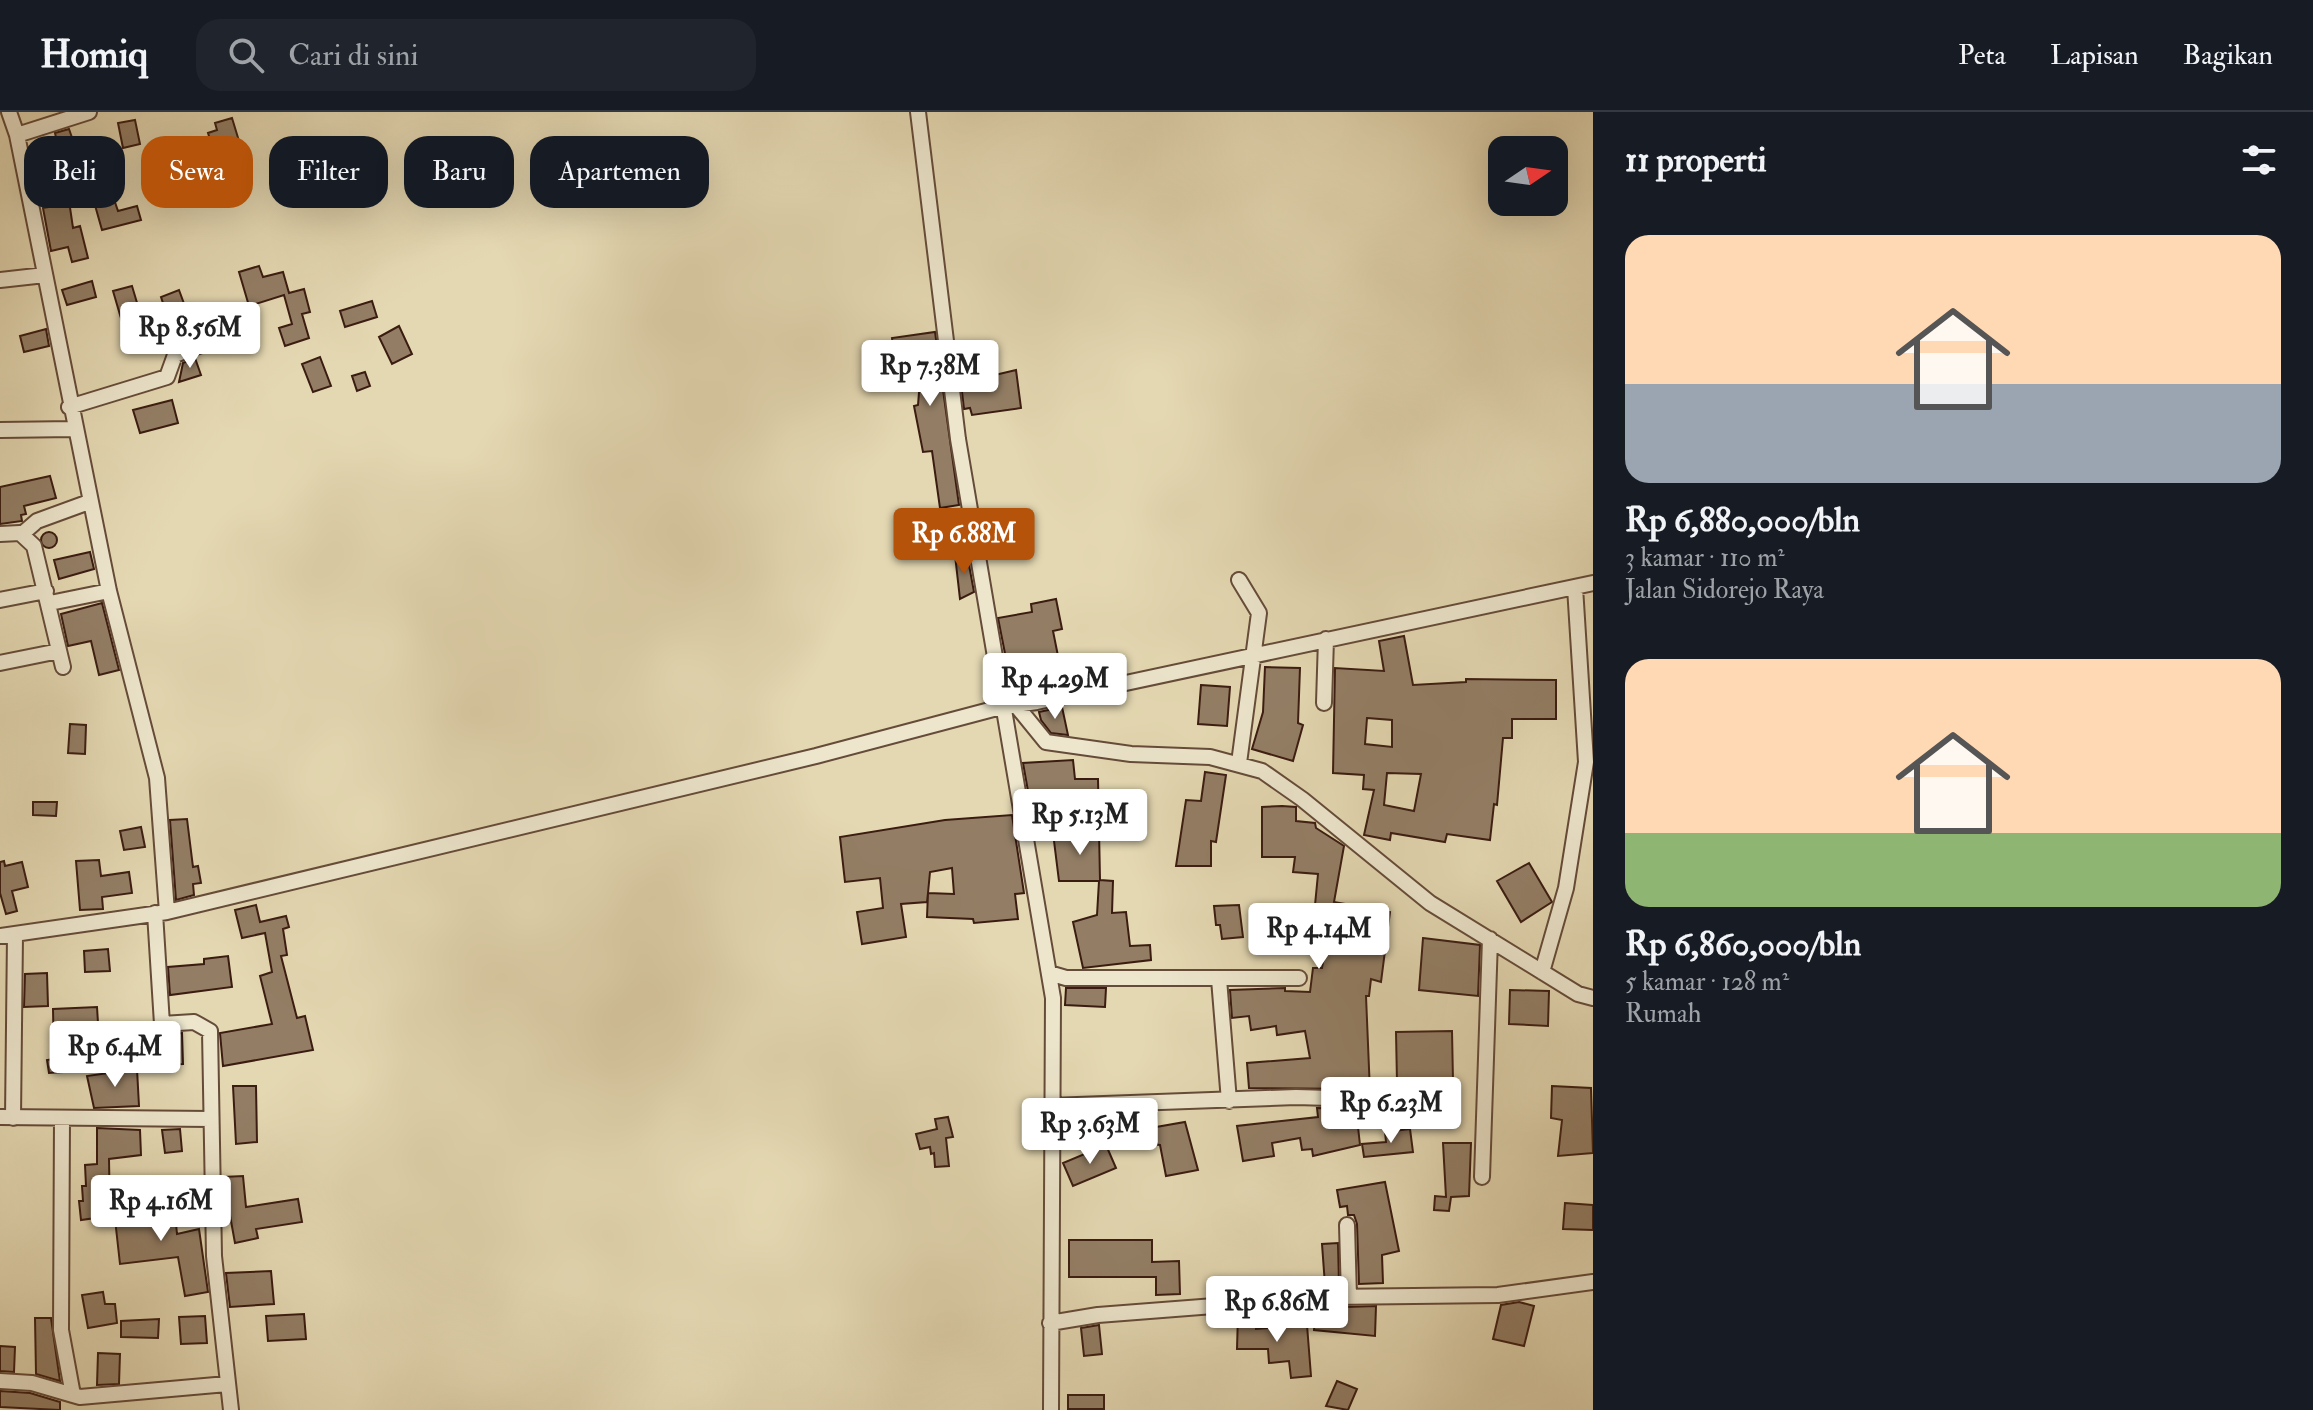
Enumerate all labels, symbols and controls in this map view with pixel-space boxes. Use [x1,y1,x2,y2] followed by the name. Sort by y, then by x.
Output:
[196,19,756,91] search box
[40,31,148,79] text: Homiq
[224,33,268,77] icon: search
[288,37,419,74] text: Cari di sini
[1958,38,2006,73] text: Peta
[2050,38,2139,73] text: Lapisan
[2183,38,2273,73] text: Bagikan
[24,136,125,208] chip: Beli
[141,136,253,208] chip: Sewa
[269,136,388,208] chip: Filter
[404,136,514,208] chip: Baru
[530,136,709,208] chip: Apartemen
[1488,136,1568,216] north arrow
[1488,136,1568,216] map controls
[2237,138,2281,182] icon: filters
[1625,139,1767,182] text: 11 properti
[1881,287,2025,431] icon: home
[107,302,273,370] pin: Rp 8.56M
[138,312,242,344] text: Rp 8.56M
[847,340,1013,408] pin: Rp 7.38M
[880,350,980,382] text: Rp 7.38M
[1625,499,1860,542] text: Rp 6,880,000/bln
[881,508,1047,576] pin: Rp 6.88M
[912,518,1016,550] text: Rp 6.88M
[1625,542,1785,574] text: 3 kamar · 110 m²
[1625,574,1824,606] text: Jalan Sidorejo Raya
[972,653,1138,721] pin: Rp 4.29M
[1001,663,1109,695] text: Rp 4.29M
[1881,711,2025,855] icon: home
[997,789,1163,857] pin: Rp 5.13M
[1031,799,1129,831] text: Rp 5.13M
[1236,903,1402,971] pin: Rp 4.14M
[1266,913,1372,945] text: Rp 4.14M
[1625,923,1861,966] text: Rp 6,860,000/bln
[1625,966,1789,998] text: 5 kamar · 128 m²
[1625,998,1701,1030] text: Rumah
[41,1021,189,1089] pin: Rp 6.4M
[68,1031,162,1063] text: Rp 6.4M
[1308,1077,1474,1145] pin: Rp 6.23M
[1339,1087,1443,1119] text: Rp 6.23M
[1007,1098,1173,1166] pin: Rp 3.63M
[1040,1108,1140,1140] text: Rp 3.63M
[78,1175,244,1243] pin: Rp 4.16M
[109,1185,213,1217] text: Rp 4.16M
[1194,1276,1360,1344] pin: Rp 6.86M
[1224,1286,1330,1318] text: Rp 6.86M

